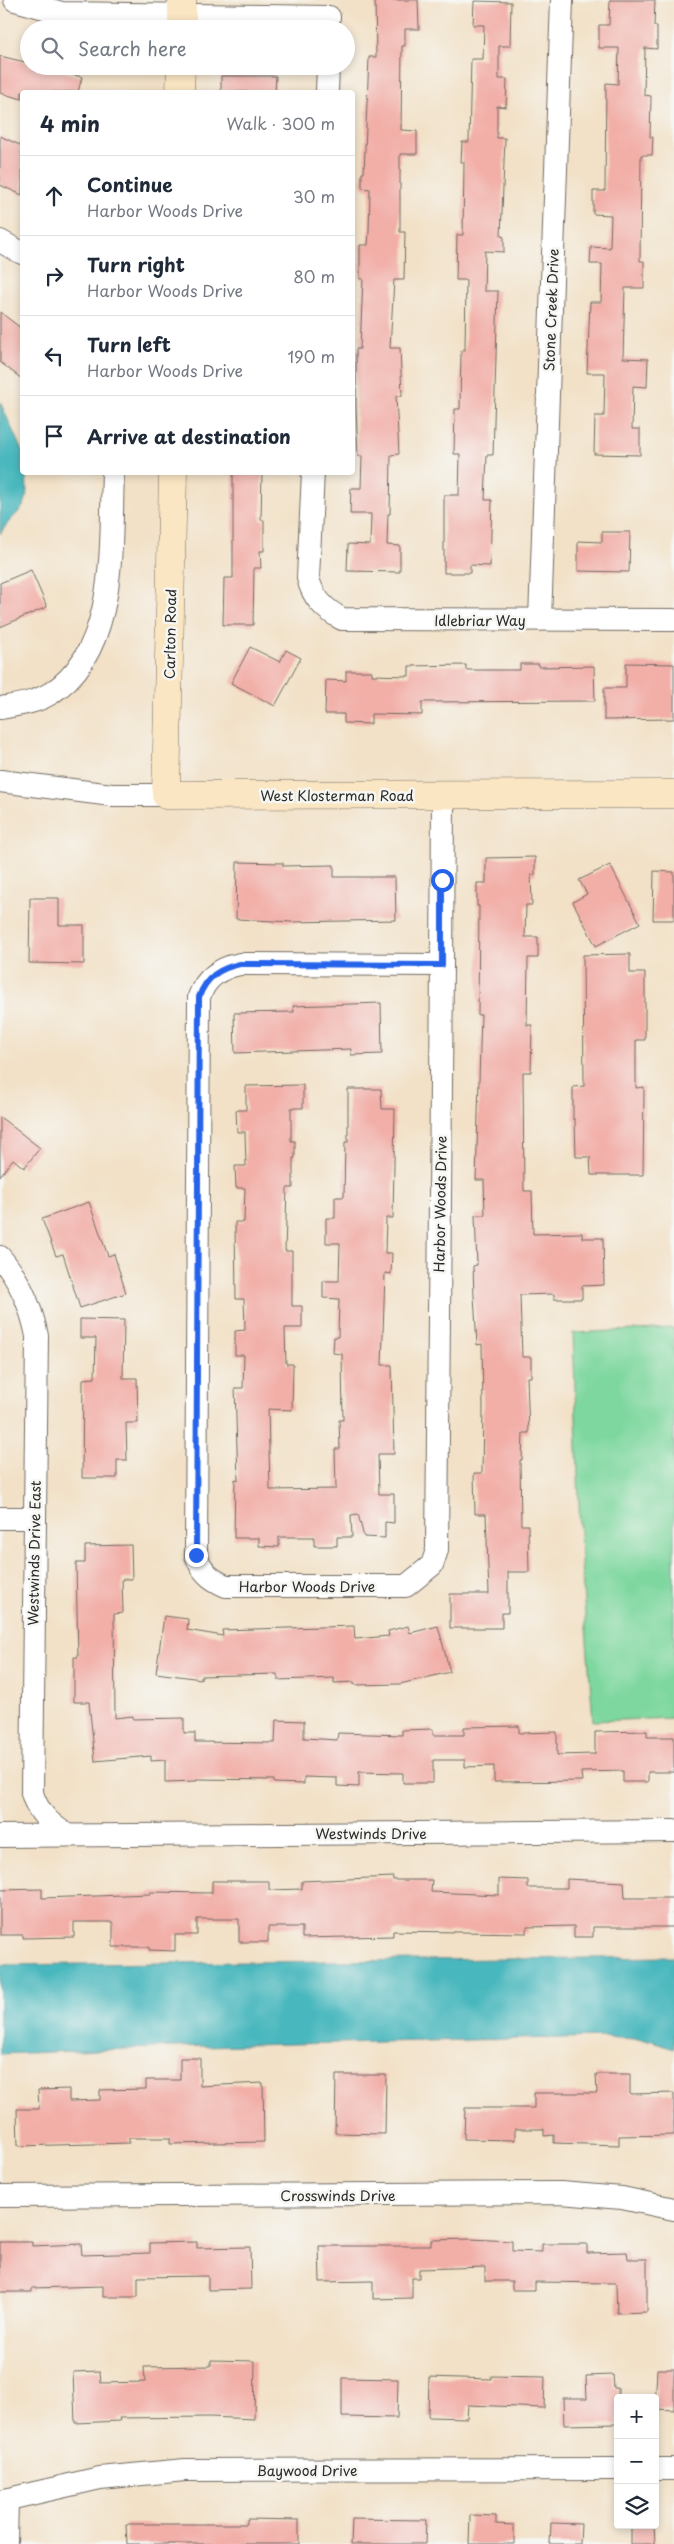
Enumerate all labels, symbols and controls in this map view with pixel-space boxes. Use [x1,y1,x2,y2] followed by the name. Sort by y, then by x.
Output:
[20,20,355,75] search box
[38,34,66,62] icon: search
[78,34,187,62] text: Search here
[40,107,100,139] text: 4 min
[226,111,335,135] text: Walk · 300 m
[87,170,173,198] text: Continue
[40,182,68,210] icon: ahead
[293,184,335,208] text: 30 m
[87,198,243,222] text: Harbor Woods Drive
[538,248,564,372] street label: Stone Creek Drive
[87,250,185,278] text: Turn right
[40,262,68,290] icon: right
[293,264,335,288] text: 80 m
[87,278,243,302] text: Harbor Woods Drive
[87,330,171,358] text: Turn left
[40,342,68,370] icon: left
[287,344,335,368] text: 190 m
[87,358,243,382] text: Harbor Woods Drive
[40,422,68,450] icon: arrive
[87,422,291,450] text: Arrive at destination
[159,589,181,679] street label: Carlton Road
[434,610,526,631] street label: Idlebriar Way
[260,785,414,806] street label: West Klosterman Road
[431,869,454,892] route start
[428,1136,452,1272] street label: Harbor Woods Drive
[22,1480,46,1626] street label: Westwinds Drive East
[185,1544,208,1567] route end
[239,1576,375,1597] street label: Harbor Woods Drive
[315,1823,427,1844] street label: Westwinds Drive
[280,2185,396,2206] street label: Crosswinds Drive
[614,2394,659,2529] map controls
[614,2394,659,2439] button: +
[614,2439,659,2484] button: −
[257,2460,357,2481] street label: Baywood Drive
[614,2484,659,2529] button: layers

